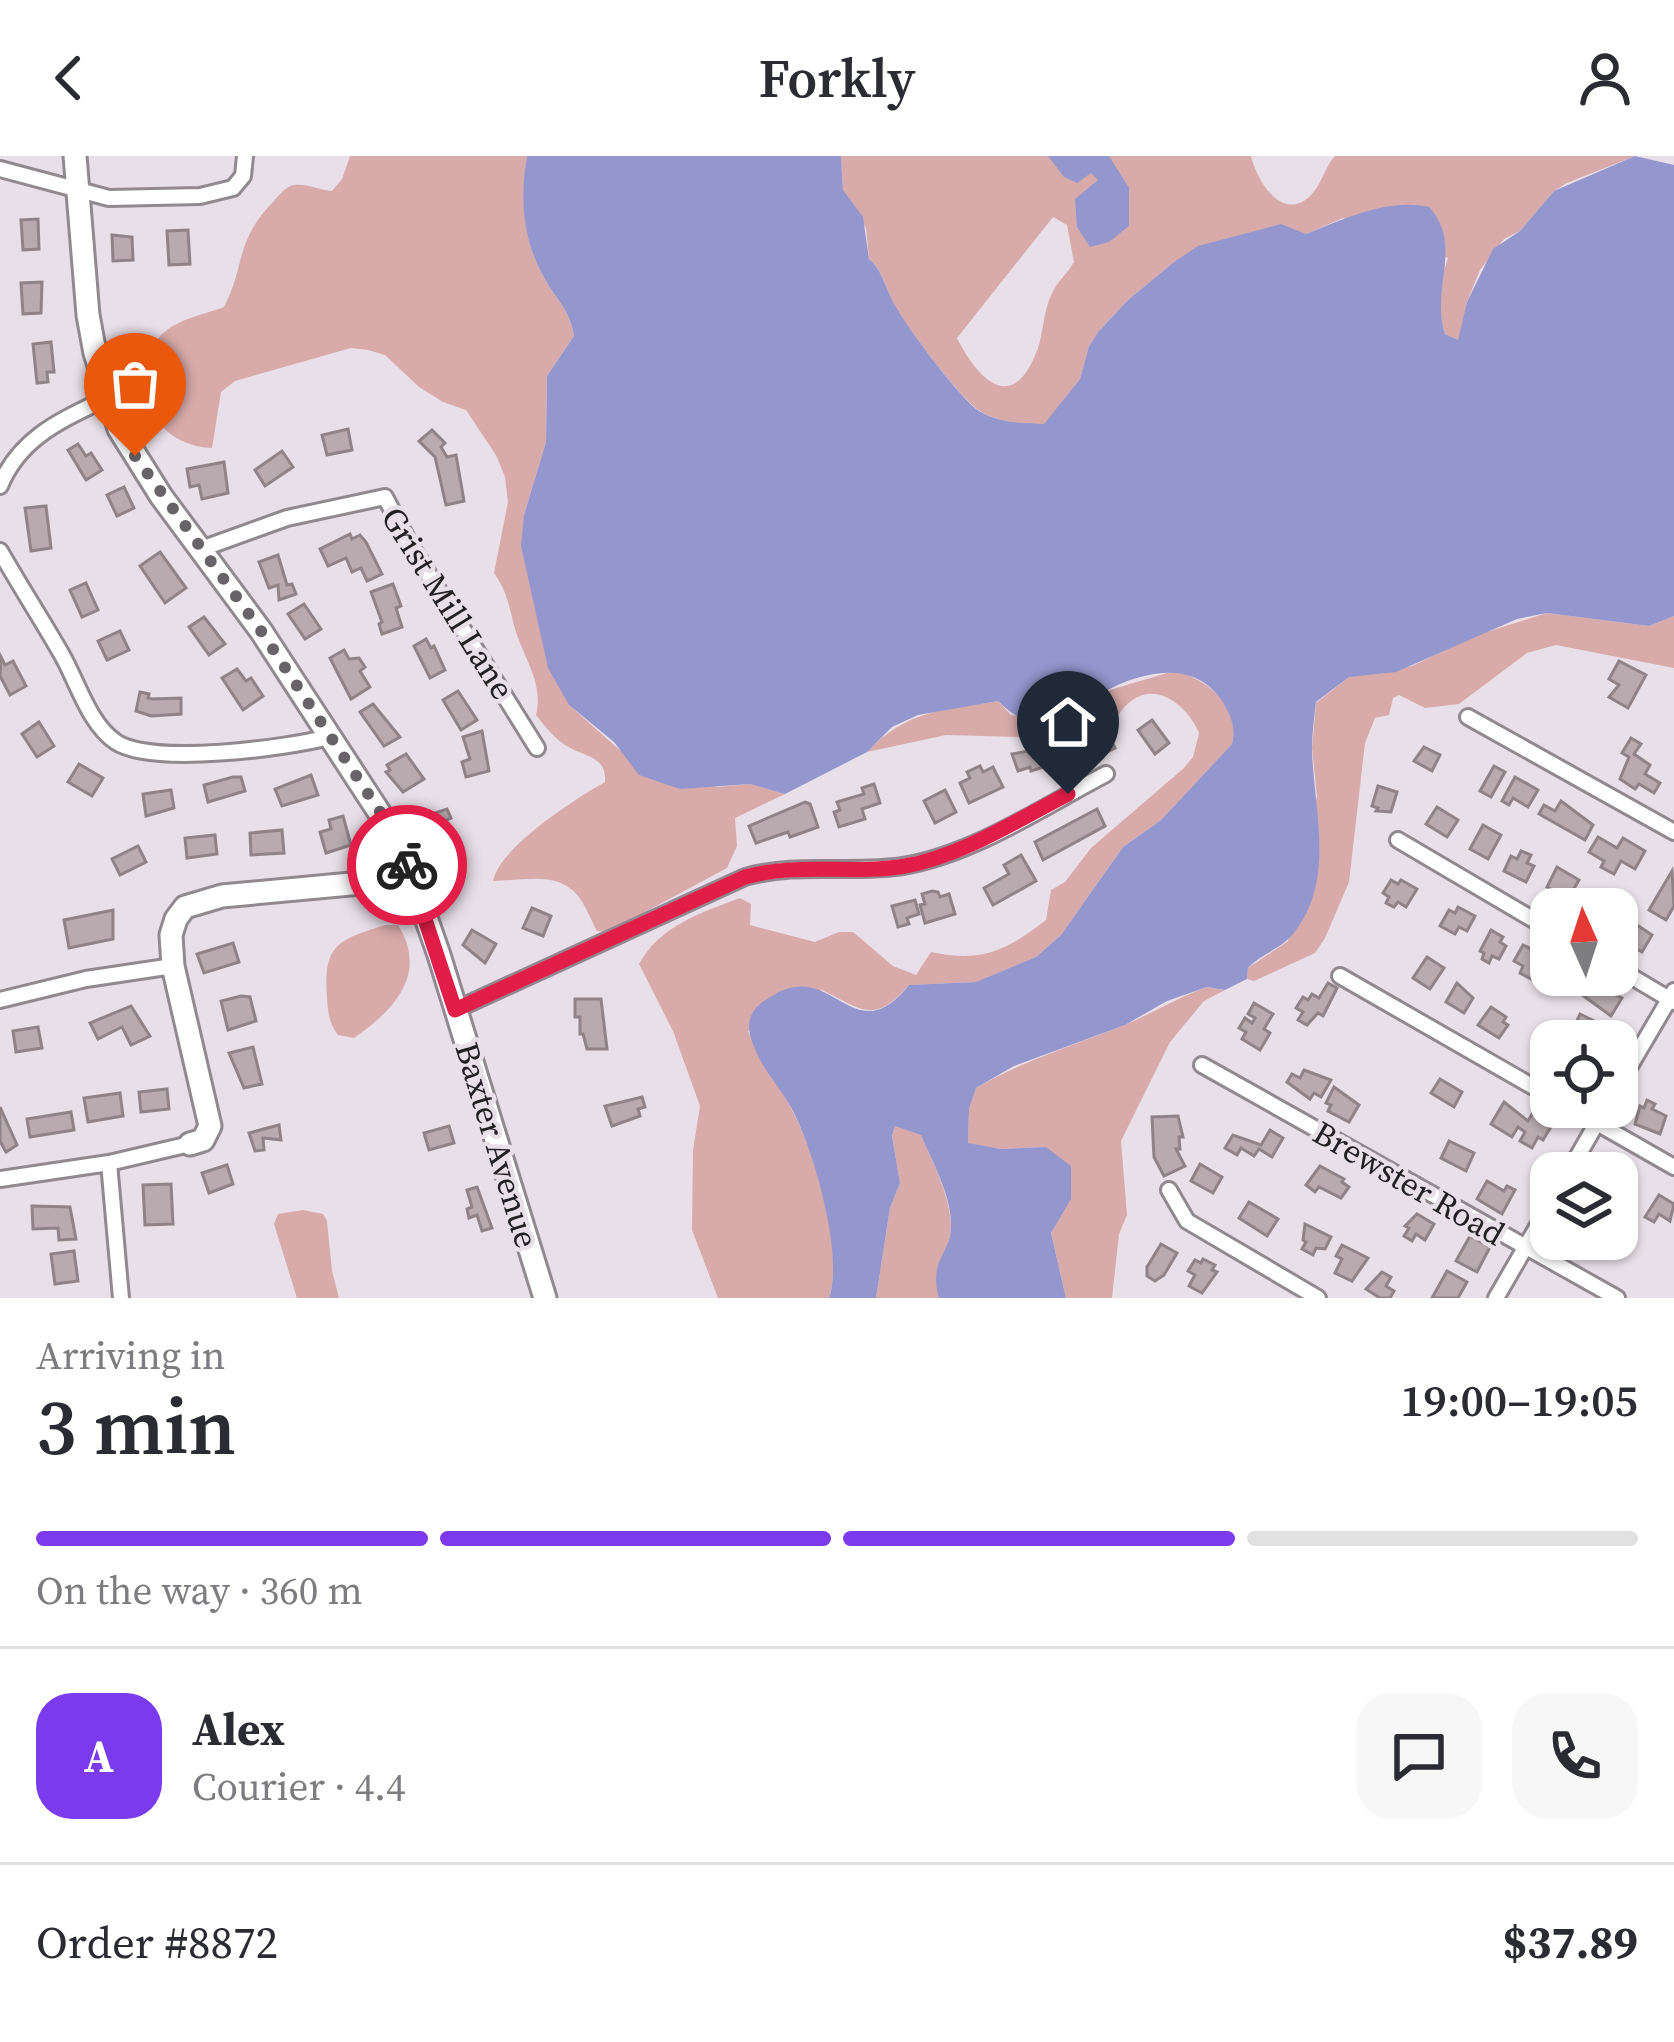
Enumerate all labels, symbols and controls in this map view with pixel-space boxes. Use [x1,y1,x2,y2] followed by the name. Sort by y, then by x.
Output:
[758,41,916,115] text: Forkly
[36,45,102,111] icon: back
[1572,45,1638,111] icon: person
[84,333,186,456] pin
[102,351,168,417] icon: bag
[371,498,525,708] street label: Grist Mill Lane
[1017,671,1119,794] pin
[1035,689,1101,755] icon: home
[347,805,467,925] courier
[374,832,440,898] icon: bike
[1530,888,1638,996] north arrow
[1530,888,1638,1260] map controls
[1530,1020,1638,1128] button: locate
[444,1037,550,1253] street label: Baxter Avenue
[1305,1110,1513,1256] street label: Brewster Road
[1530,1152,1638,1260] button: layers
[36,1329,225,1382] text: Arriving in
[1400,1369,1638,1431] text: 19:00–19:05
[36,1373,236,1480] text: 3 min
[36,1564,363,1617] text: On the way · 360 m
[1356,1693,1482,1819] button: chat
[1512,1693,1638,1819] button: phone
[192,1698,285,1760] text: Alex
[84,1725,114,1787] text: A
[192,1760,405,1813] text: Courier · 4.4
[36,1911,278,1973] text: Order #8872
[1503,1911,1638,1973] text: $37.89

